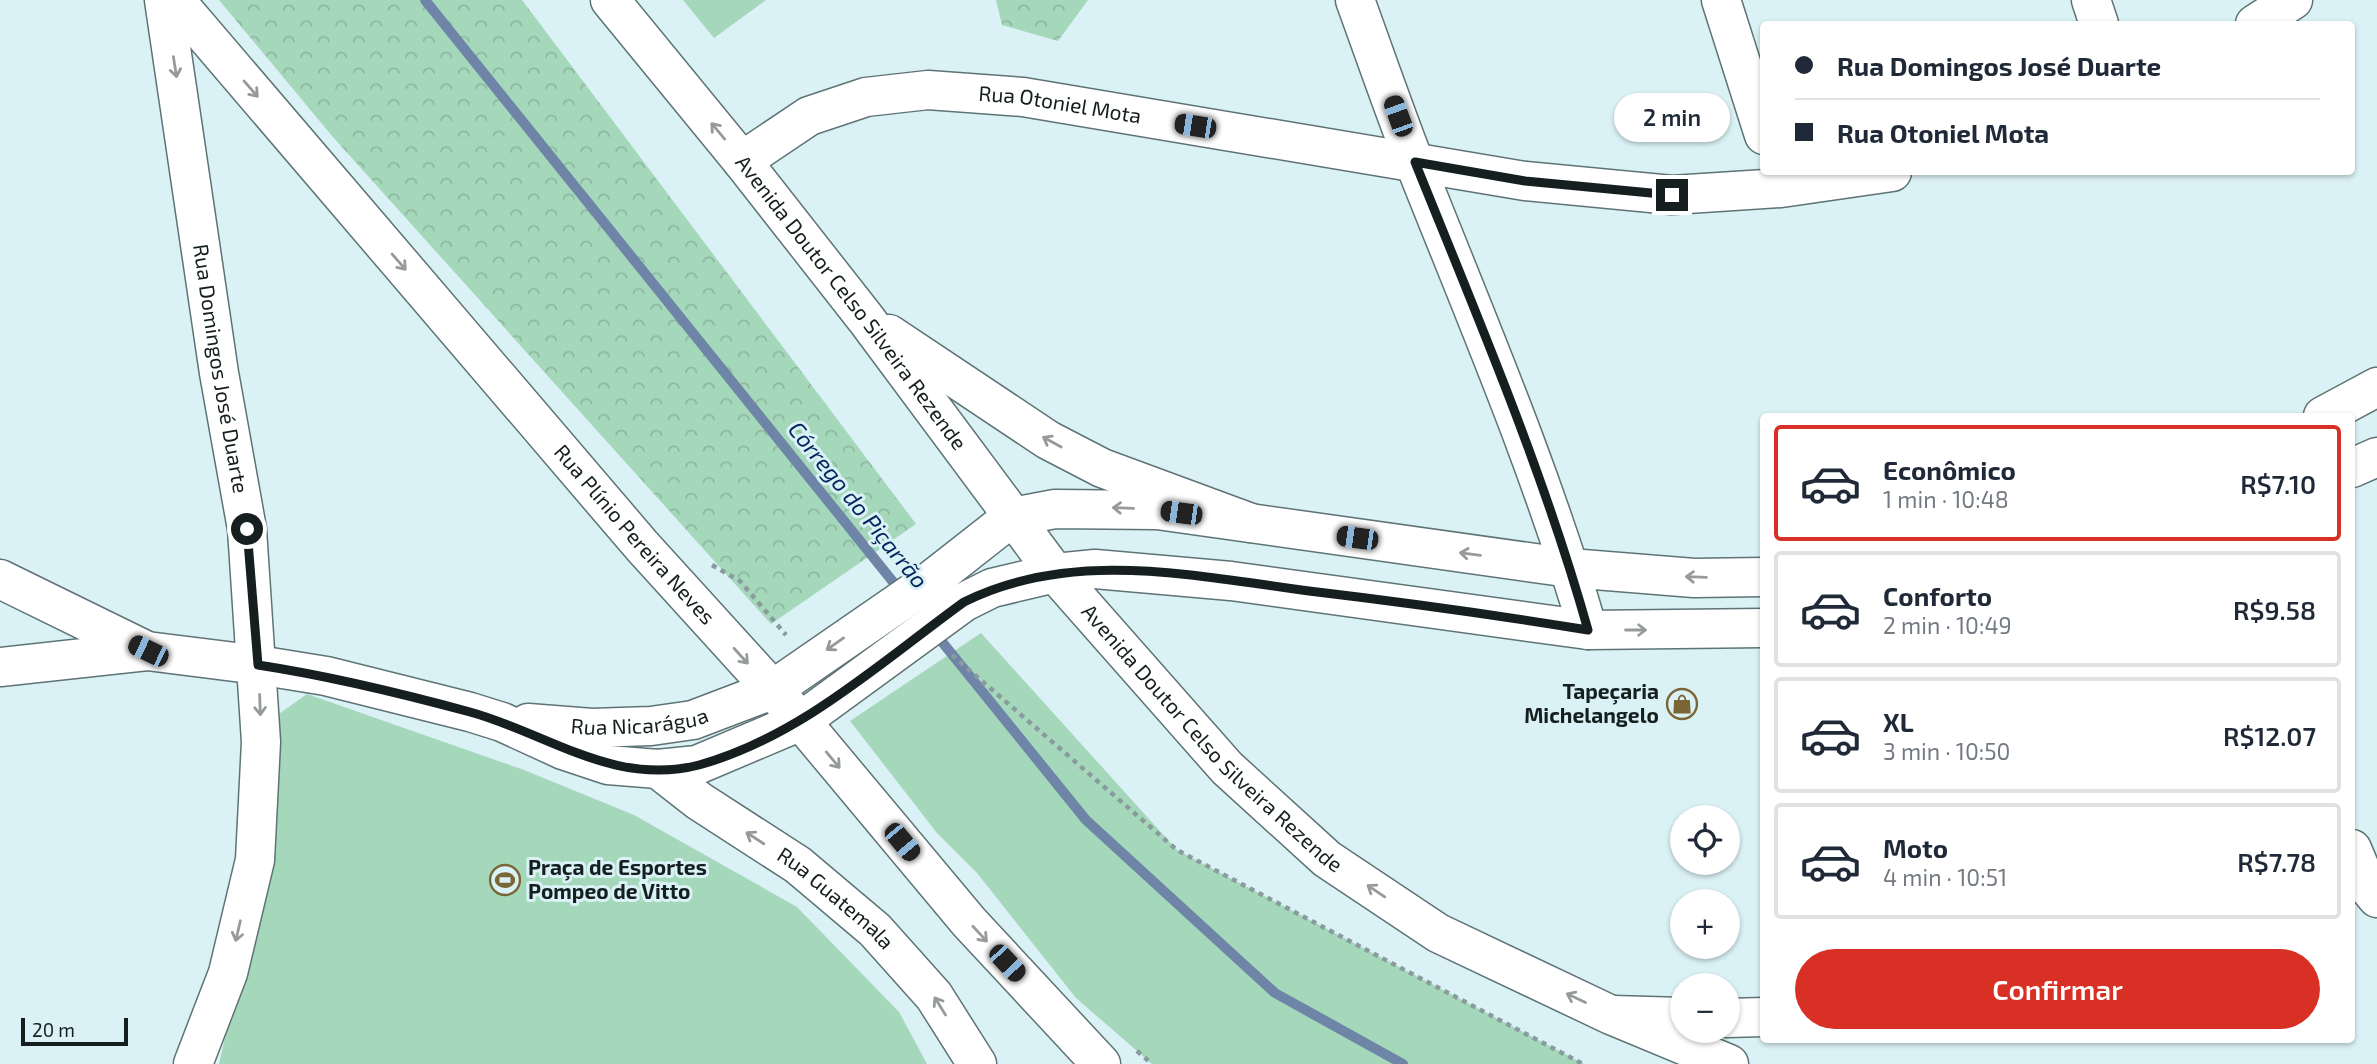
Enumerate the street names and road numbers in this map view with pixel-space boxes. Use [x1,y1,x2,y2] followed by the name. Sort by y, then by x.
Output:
[978,80,1143,128] street label: Rua Otoniel Mota
[731,150,973,454] street label: Avenida Doutor Celso Silveira Rezende
[189,242,254,495] street label: Rua Domingos José Duarte
[550,439,721,629] street label: Rua Plínio Pereira Neves
[1077,598,1348,877] street label: Avenida Doutor Celso Silveira Rezende
[570,701,711,739] street label: Rua Nicarágua
[773,841,900,954] street label: Rua Guatemala

